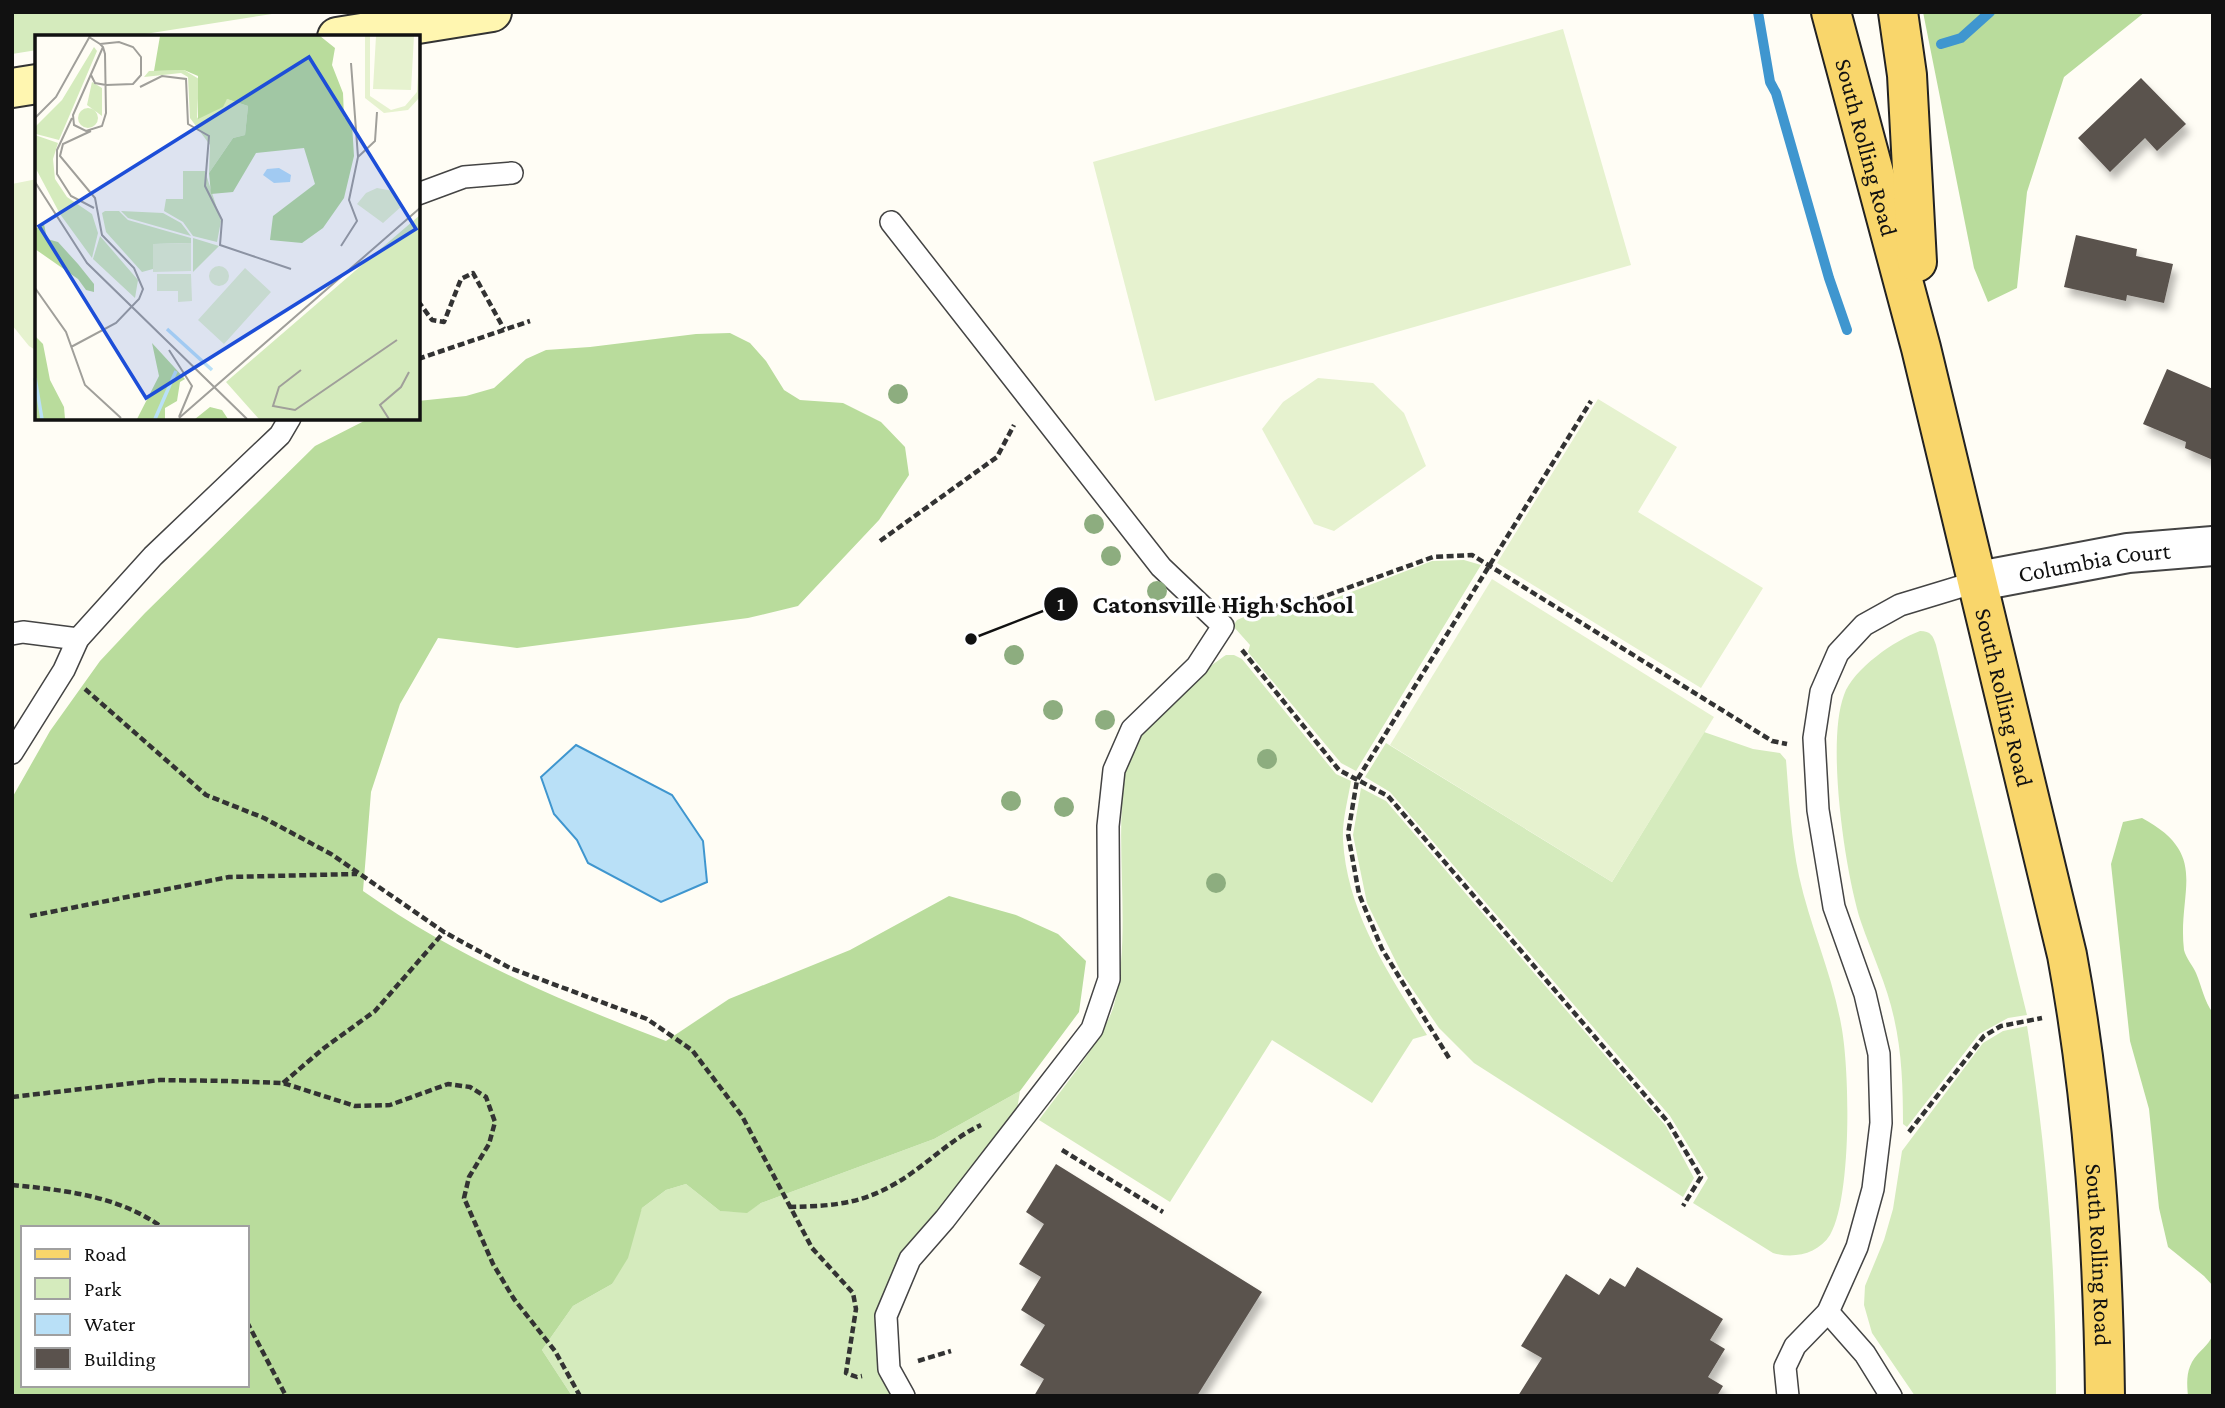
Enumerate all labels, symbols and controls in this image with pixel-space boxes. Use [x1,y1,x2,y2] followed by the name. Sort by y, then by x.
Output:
[35,35,420,420] inset map
[1831,55,1904,239] street label: South Rolling Road
[2016,536,2172,587] street label: Columbia Court
[1043,580,1368,627] callout: Catonsville High School
[1092,590,1354,619] text: Catonsville High School
[1057,592,1065,616] text: 1
[1971,605,2040,790] street label: South Rolling Road
[2081,1163,2118,1347] street label: South Rolling Road
[21,1226,248,1387] legend
[84,1242,127,1266] text: Road
[84,1277,121,1301] text: Park
[84,1312,136,1336] text: Water
[84,1347,156,1371] text: Building

